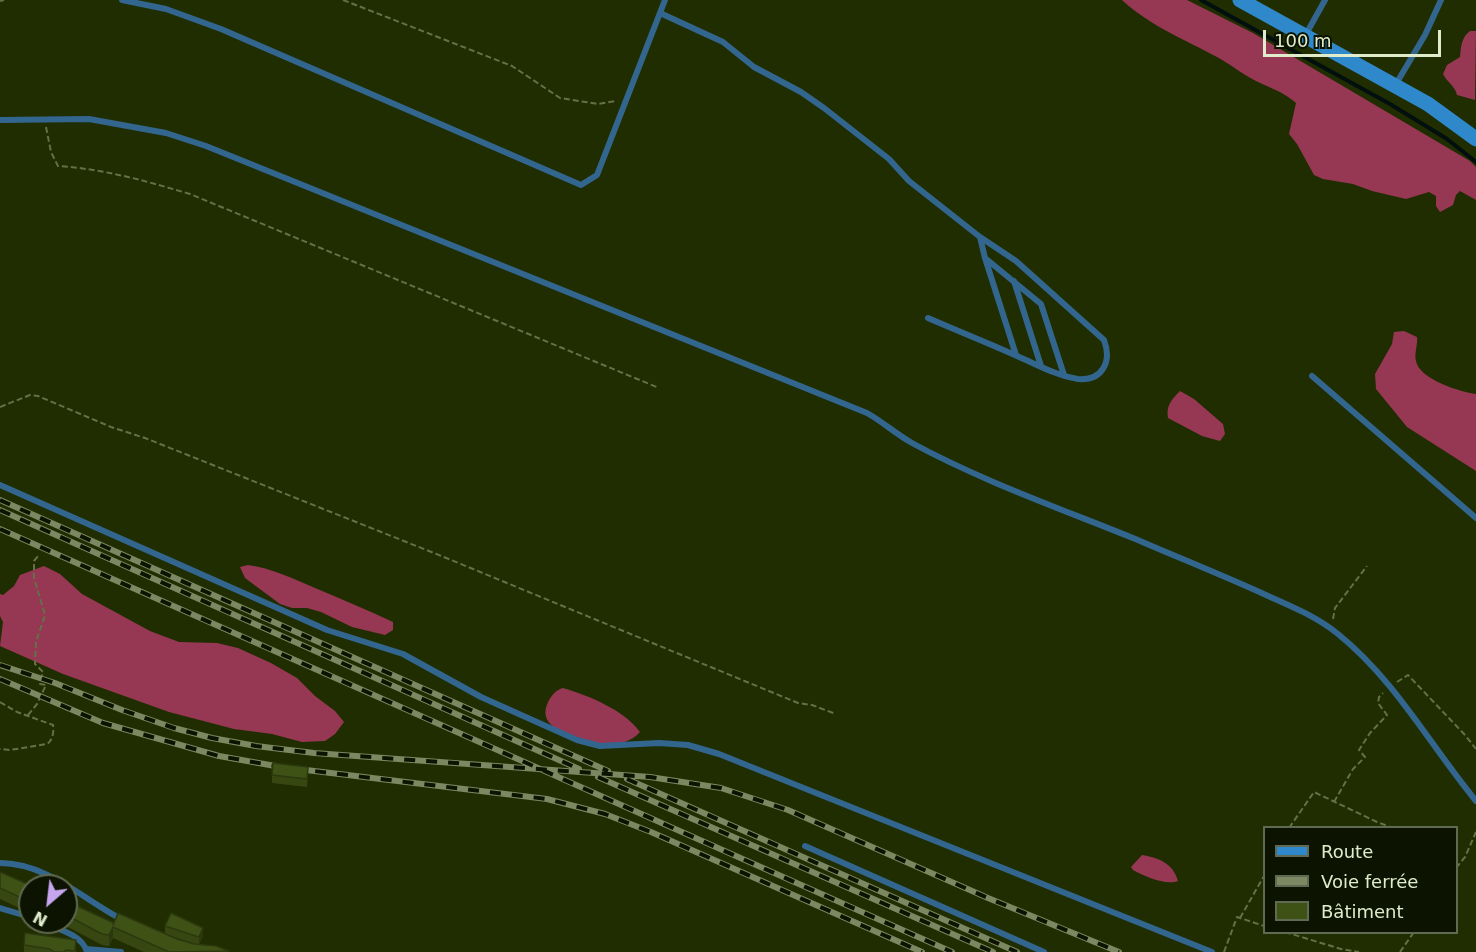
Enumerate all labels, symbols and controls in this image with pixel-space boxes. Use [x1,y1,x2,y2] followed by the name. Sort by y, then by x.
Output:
[1266,18,1444,56] scale bar
[1274,30,1332,51] text: 100 m
[1263,826,1458,934] legend
[1321,841,1373,862] text: Route
[1321,871,1418,892] text: Voie ferrée
[18,874,78,934] north arrow
[1321,901,1404,922] text: Bâtiment
[30,907,51,930] text: N

